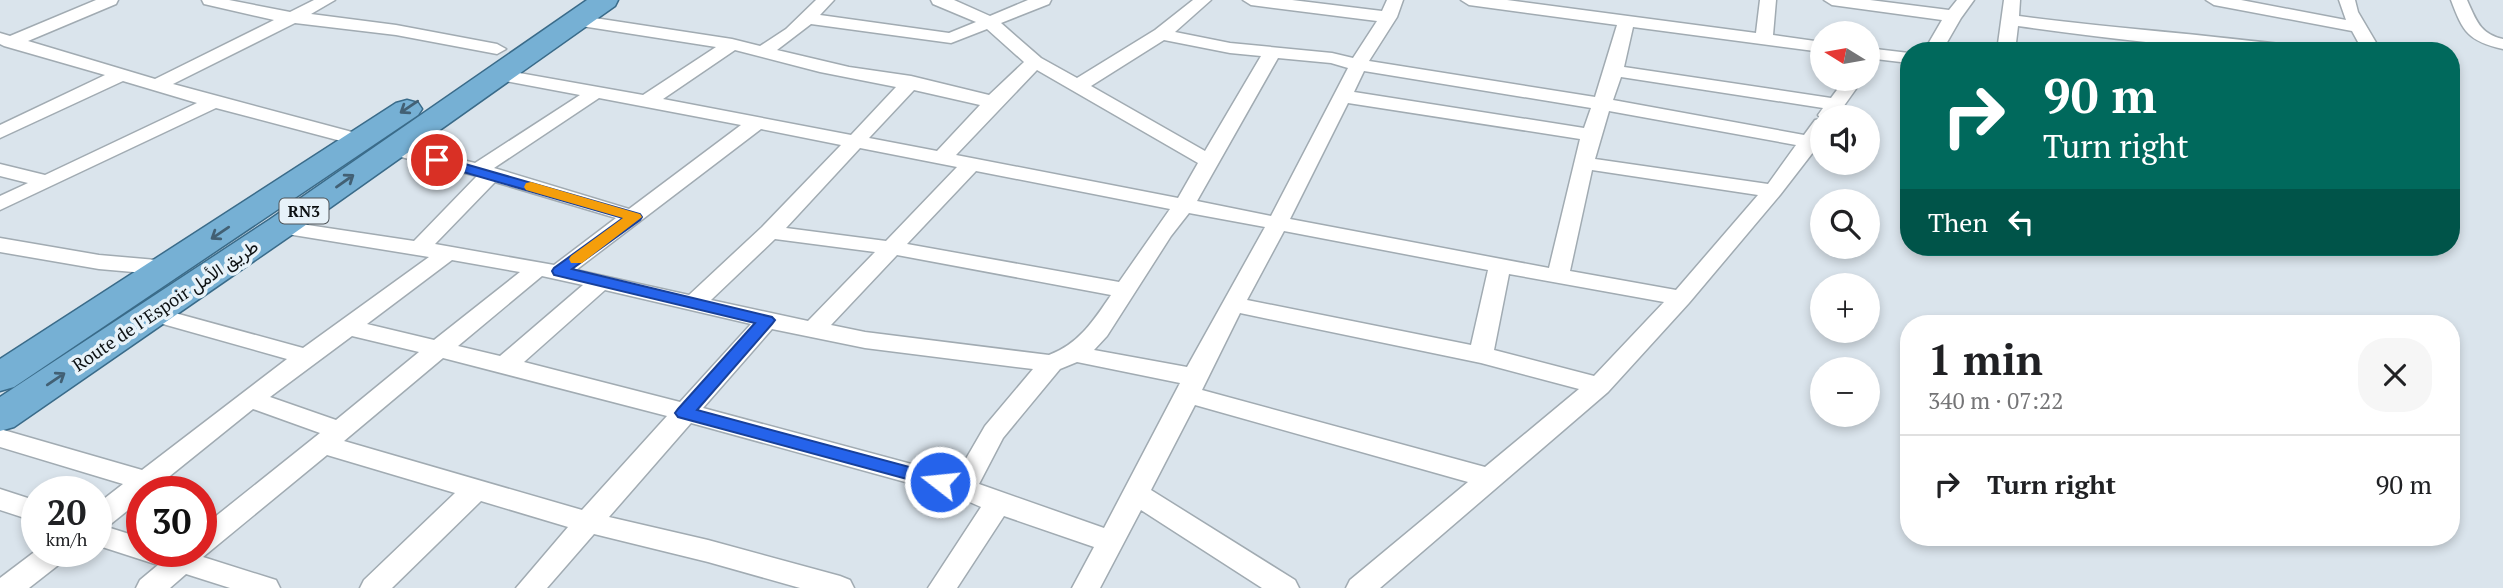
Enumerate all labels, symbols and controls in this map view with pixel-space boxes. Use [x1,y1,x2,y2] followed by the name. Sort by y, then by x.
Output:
[1810,21,1880,91] north arrow
[1810,21,1880,427] map controls
[2043,62,2157,127] text: 90 m
[1928,70,2019,161] icon: right
[400,100,420,114] one-way arrow
[1810,105,1880,175] button: sound
[2043,125,2189,167] text: Turn right
[407,130,467,190] pin
[418,141,456,179] icon: arrive
[335,174,354,189] one-way arrow
[1810,189,1880,259] button: search
[280,198,328,224] road number: RN3
[2002,203,2040,241] icon: left
[1928,205,1988,239] text: Then
[211,226,230,240] one-way arrow
[67,234,263,376] street label: Route de l’Espoir طريق الأمل
[1810,273,1880,343] button: +
[1928,331,2043,387] text: 1 min
[2358,338,2432,412] button: close
[1810,357,1880,427] button: −
[46,372,66,386] one-way arrow
[1928,385,2063,416] text: 340 m · 07:22
[903,445,977,519] position arrow
[1928,465,1966,503] icon: right
[1987,467,2116,501] text: Turn right
[2376,467,2432,501] text: 90 m
[126,476,217,567] speed limit sign: 30
[47,489,86,535] text: 20
[46,527,87,551] text: km/h

